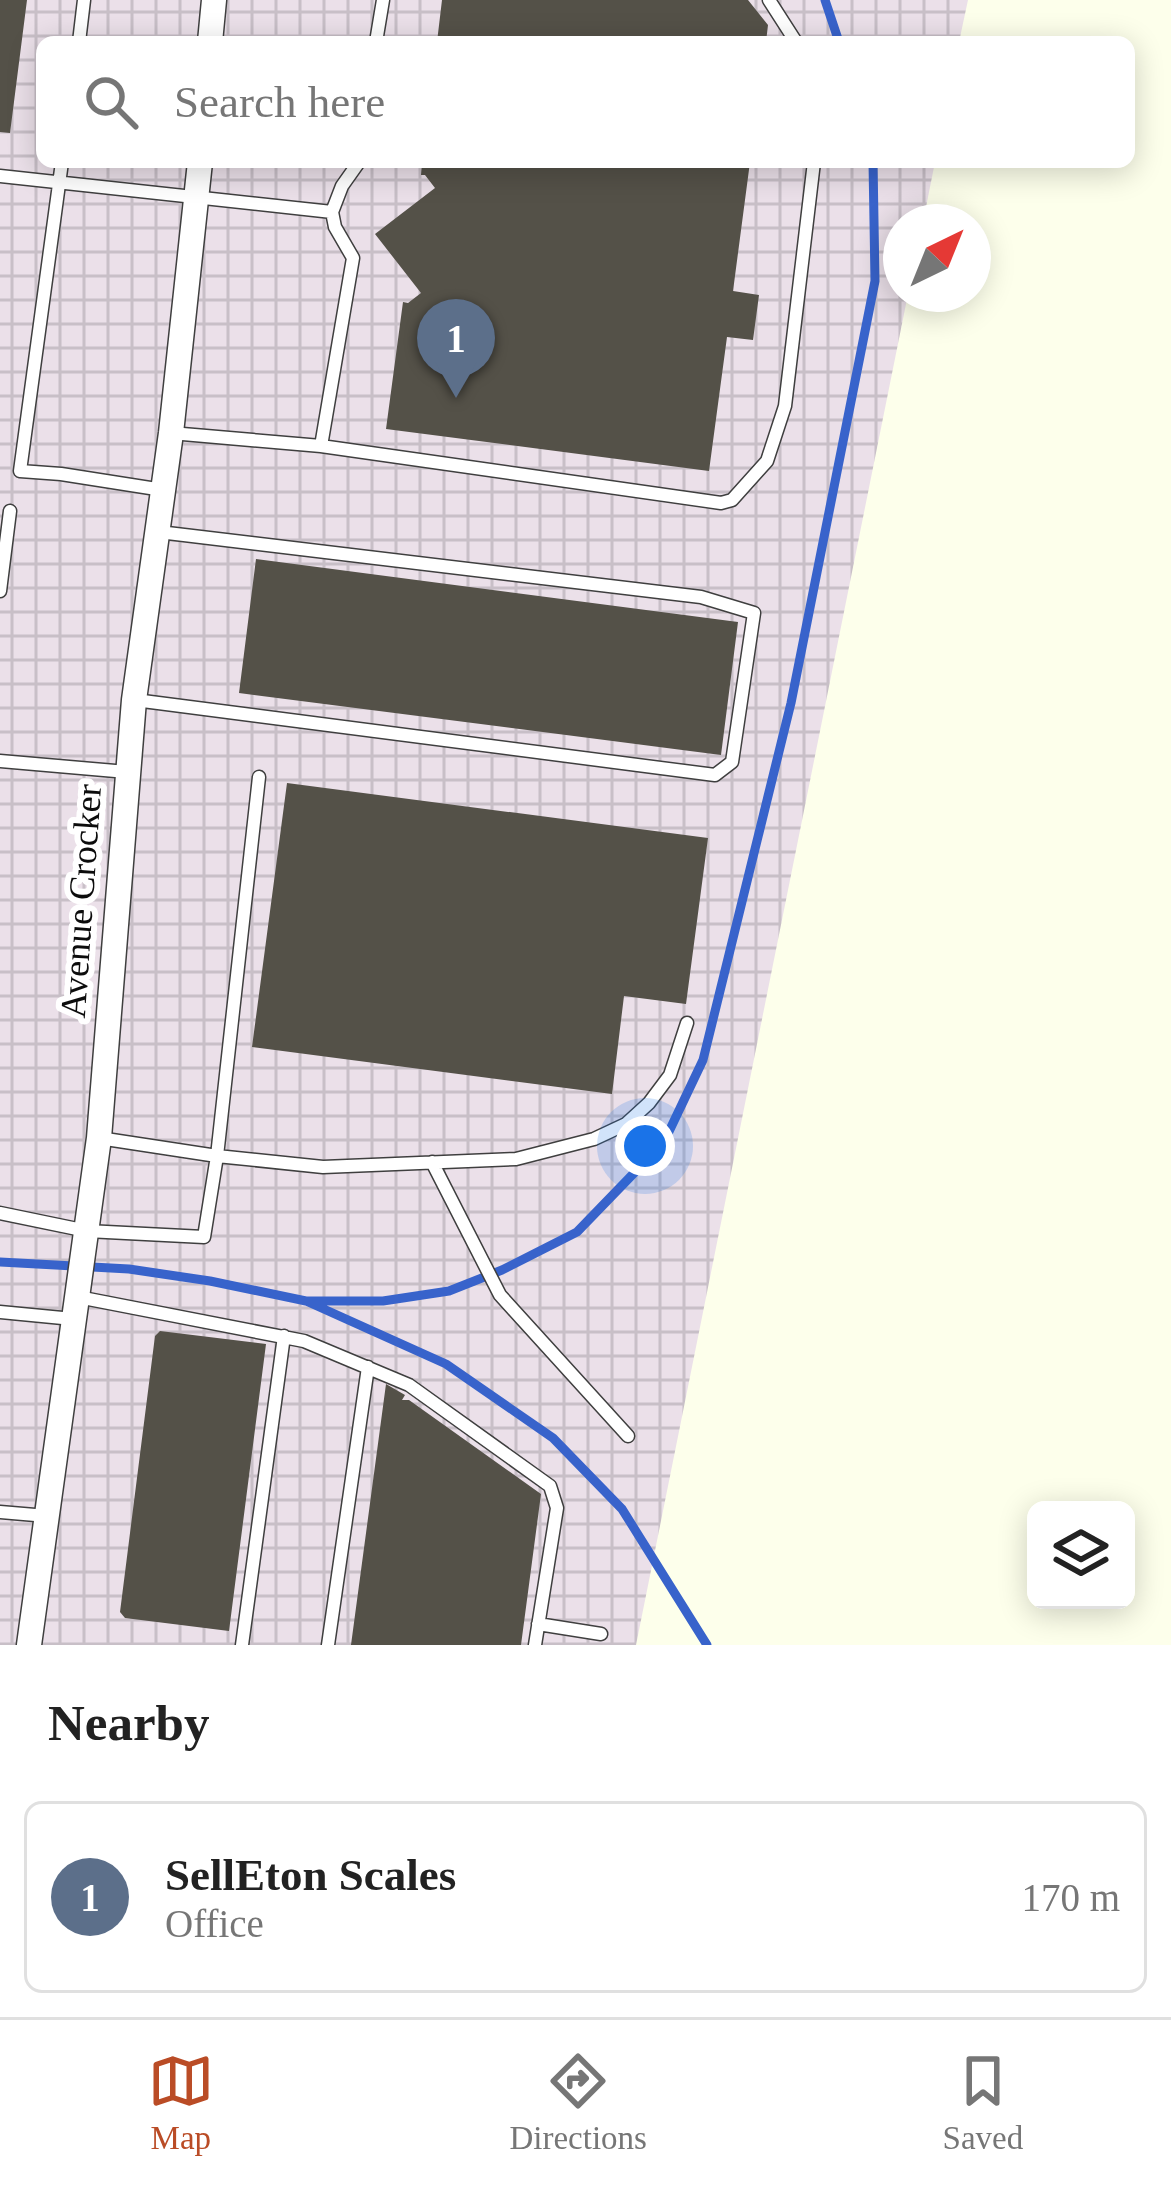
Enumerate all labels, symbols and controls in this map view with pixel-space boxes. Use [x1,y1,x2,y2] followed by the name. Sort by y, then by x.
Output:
[36,36,1135,168] search box
[78,69,144,135] icon: search
[174,77,385,127] text: Search here
[883,204,991,312] north arrow
[417,299,495,398] pin: 1
[53,783,109,1019] street label: Avenue Crocker
[615,1116,675,1176] your location
[1027,1501,1135,1609] map controls
[1027,1501,1135,1609] button: layers
[48,1695,209,1751] text: Nearby
[165,1850,456,1900] text: SellEton Scales
[80,1876,100,1919] text: 1
[1021,1876,1120,1919] text: 170 m
[165,1902,264,1945] text: Office
[148,2048,214,2157] tab: Map
[509,2048,647,2157] tab: Directions
[943,2048,1023,2157] tab: Saved

